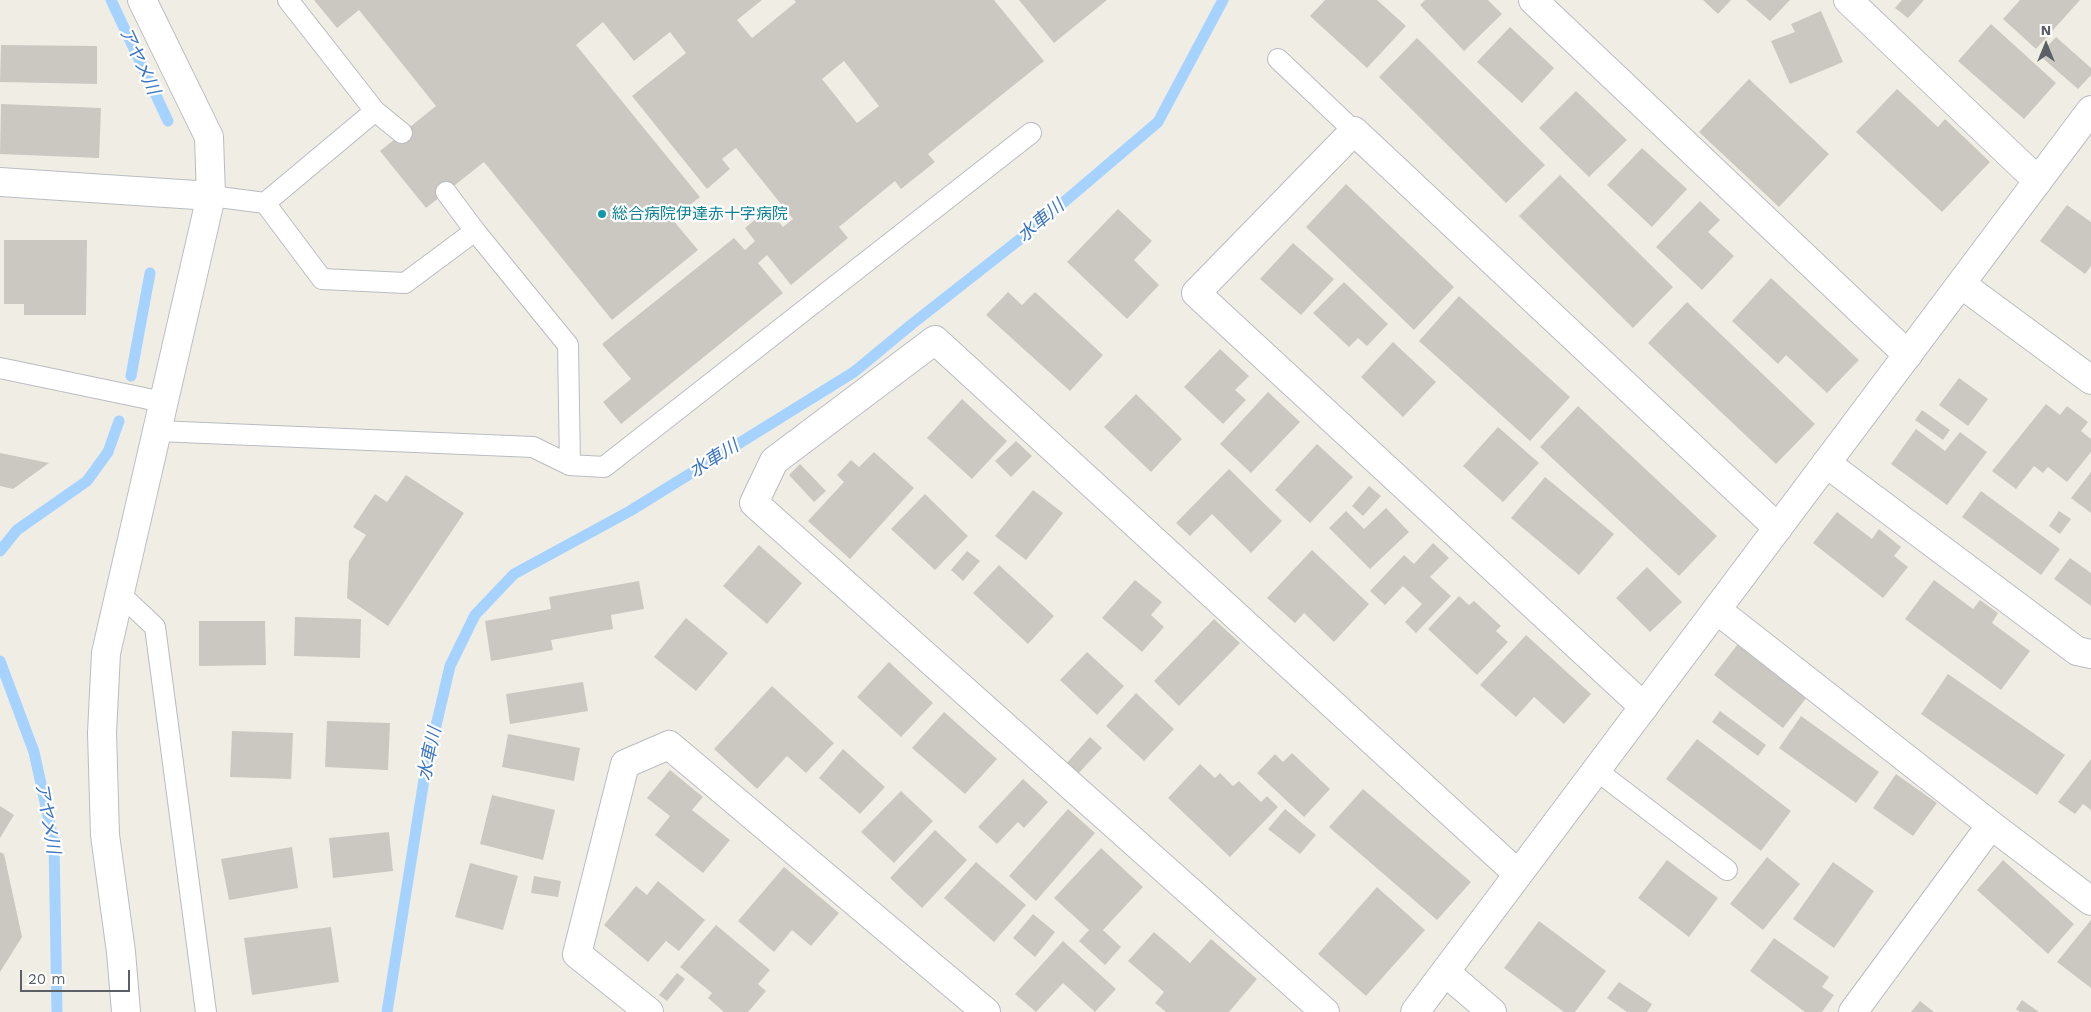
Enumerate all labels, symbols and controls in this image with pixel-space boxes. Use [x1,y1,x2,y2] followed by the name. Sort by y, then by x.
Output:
[2021,20,2071,70] north arrow
[2041,22,2051,38] text: N
[114,24,164,98] water label: アヤメ川
[1013,195,1069,247] water label: 水車川
[612,204,788,224] place label: 総合病院伊達赤十字病院
[596,208,608,220] marker: 総合病院伊達赤十字病院
[685,436,743,482] water label: 水車川
[414,725,446,783] water label: 水車川
[30,781,64,855] water label: アヤメ川
[22,960,132,992] scale bar
[28,970,66,988] text: 20 m

